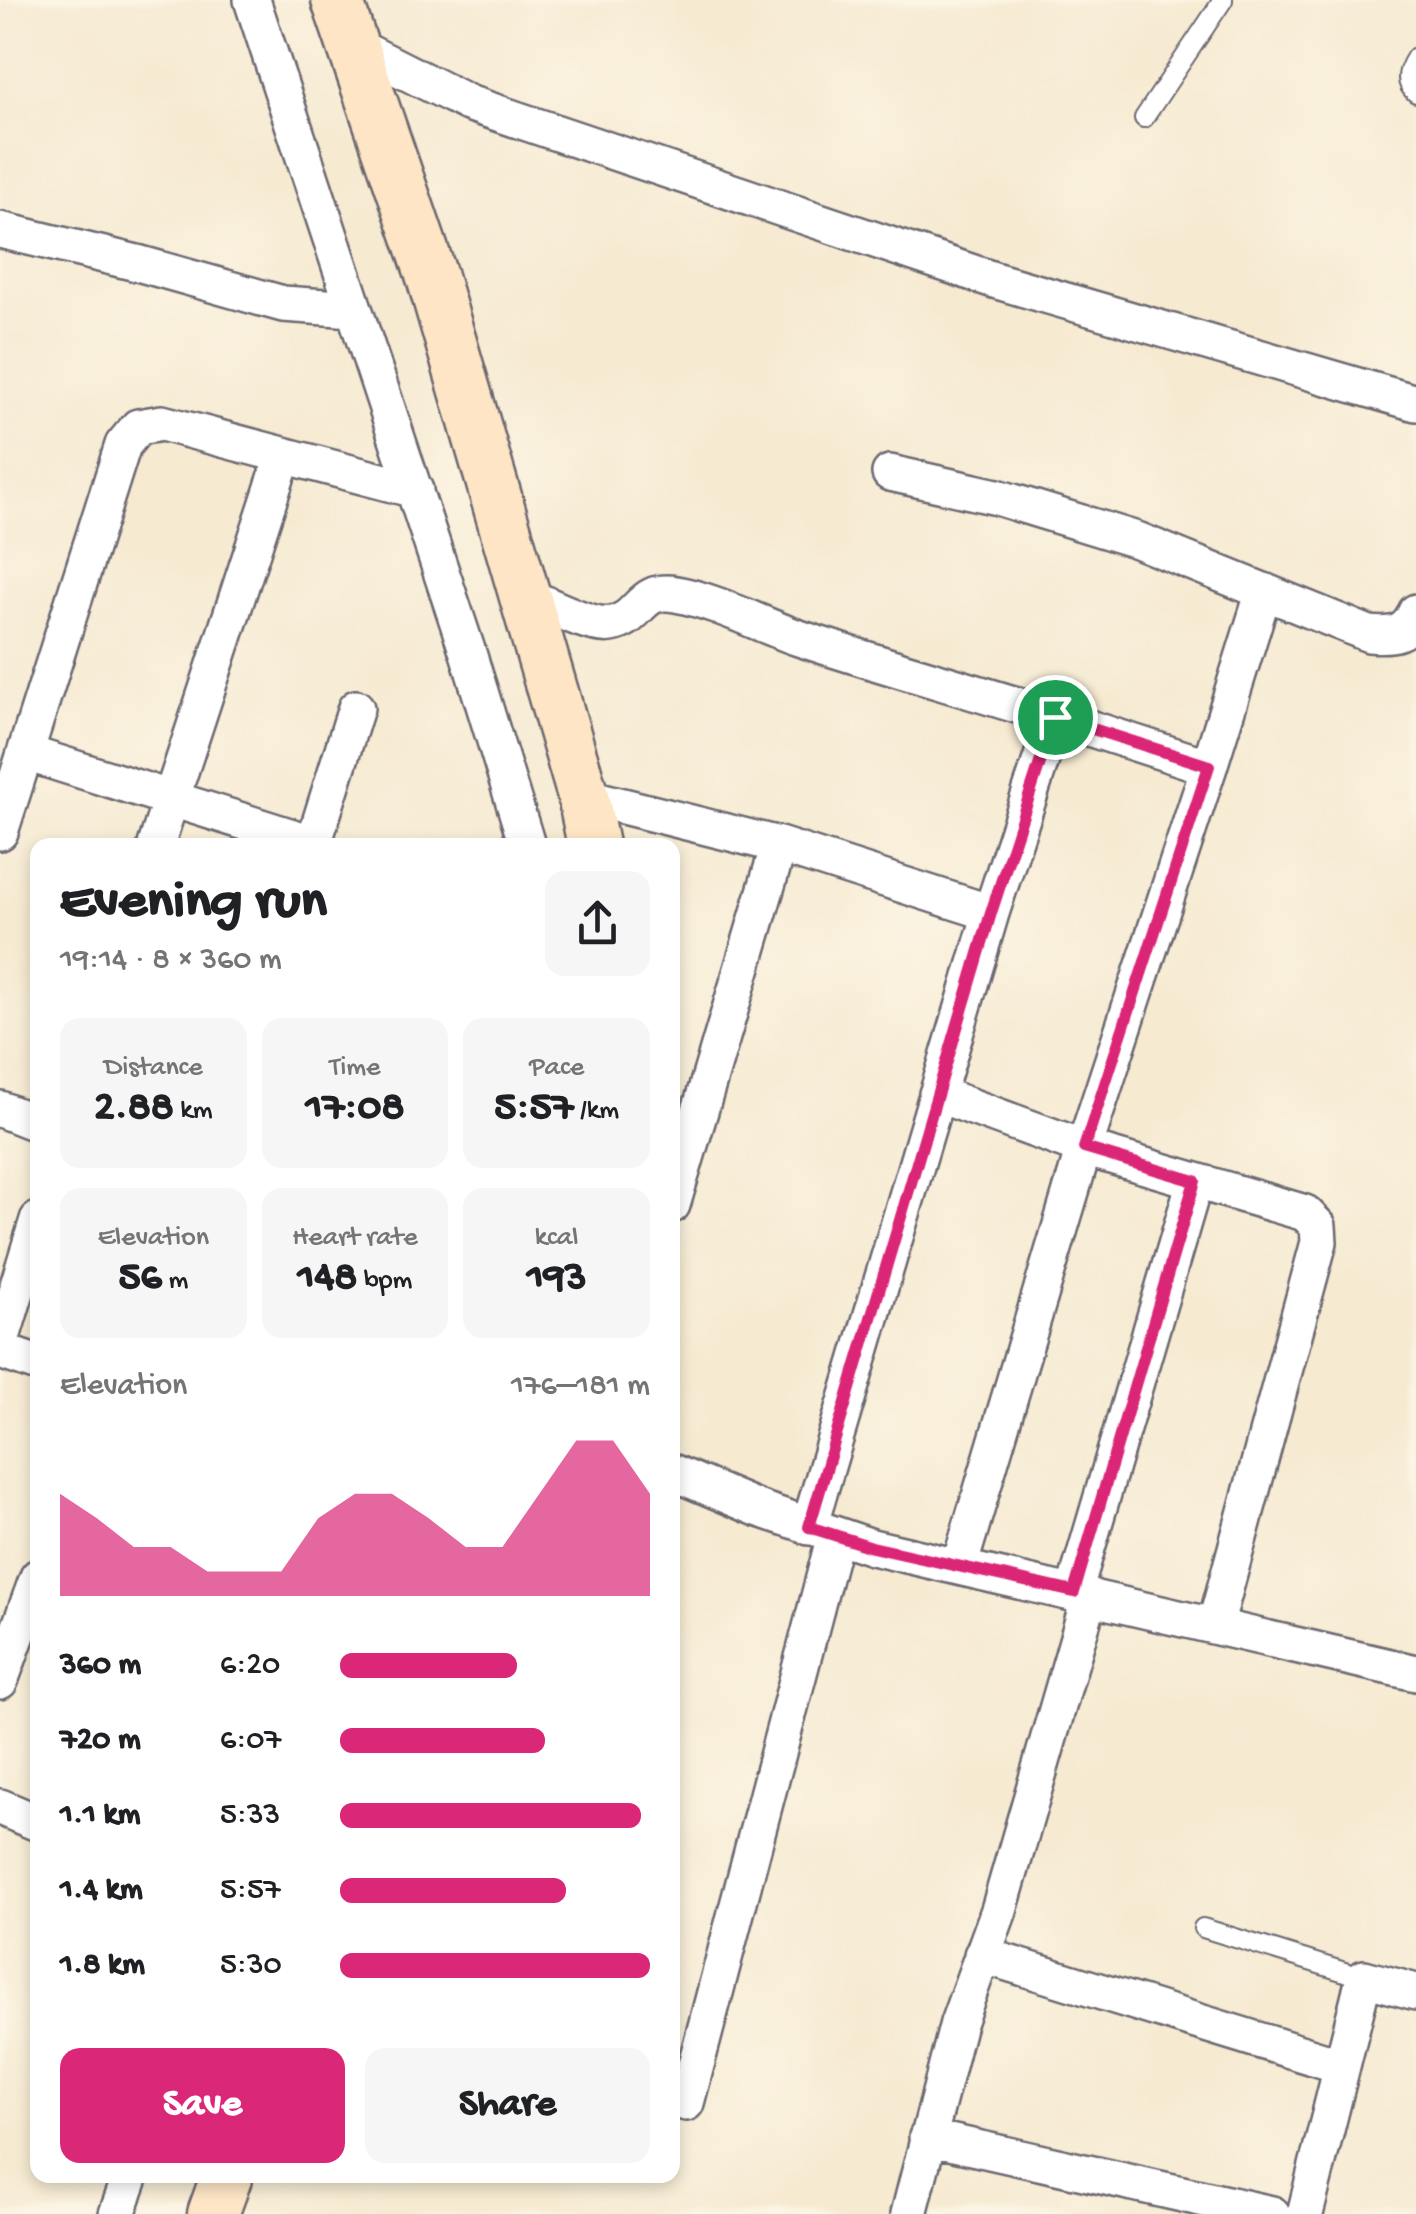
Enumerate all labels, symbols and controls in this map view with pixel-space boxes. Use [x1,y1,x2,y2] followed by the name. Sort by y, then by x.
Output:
[1013,675,1098,760] pin
[1028,690,1083,745] icon: arrive
[545,871,650,976] button: share
[60,872,327,936] text: Evening run
[60,942,282,980] text: 19:14 · 8 × 360 m
[104,1052,203,1085] text: Distance
[329,1052,381,1085] text: Time
[529,1052,584,1085] text: Pace
[94,1085,174,1134] text: 2.88
[306,1085,404,1134] text: 17:08
[494,1085,573,1134] text: 5:57
[174,1095,213,1128] text: km
[573,1095,619,1128] text: /km
[98,1222,209,1255] text: Elevation
[292,1222,418,1255] text: Heart rate
[535,1222,579,1255] text: kcal
[118,1255,162,1304] text: 56
[298,1255,357,1304] text: 148
[527,1255,587,1304] text: 193
[162,1265,188,1298] text: m
[357,1265,412,1298] text: bpm
[60,1368,187,1406] text: Elevation
[511,1368,650,1406] text: 176–181 m
[60,1647,141,1685] text: 360 m
[220,1647,280,1685] text: 6:20
[60,1722,141,1760] text: 720 m
[220,1722,281,1760] text: 6:07
[60,1797,140,1835] text: 1.1 km
[220,1797,280,1835] text: 5:33
[60,1872,143,1910] text: 1.4 km
[220,1872,280,1910] text: 5:57
[60,1947,145,1985] text: 1.8 km
[220,1947,282,1985] text: 5:30
[60,2048,345,2163] button: Save
[365,2048,650,2163] button: Share

